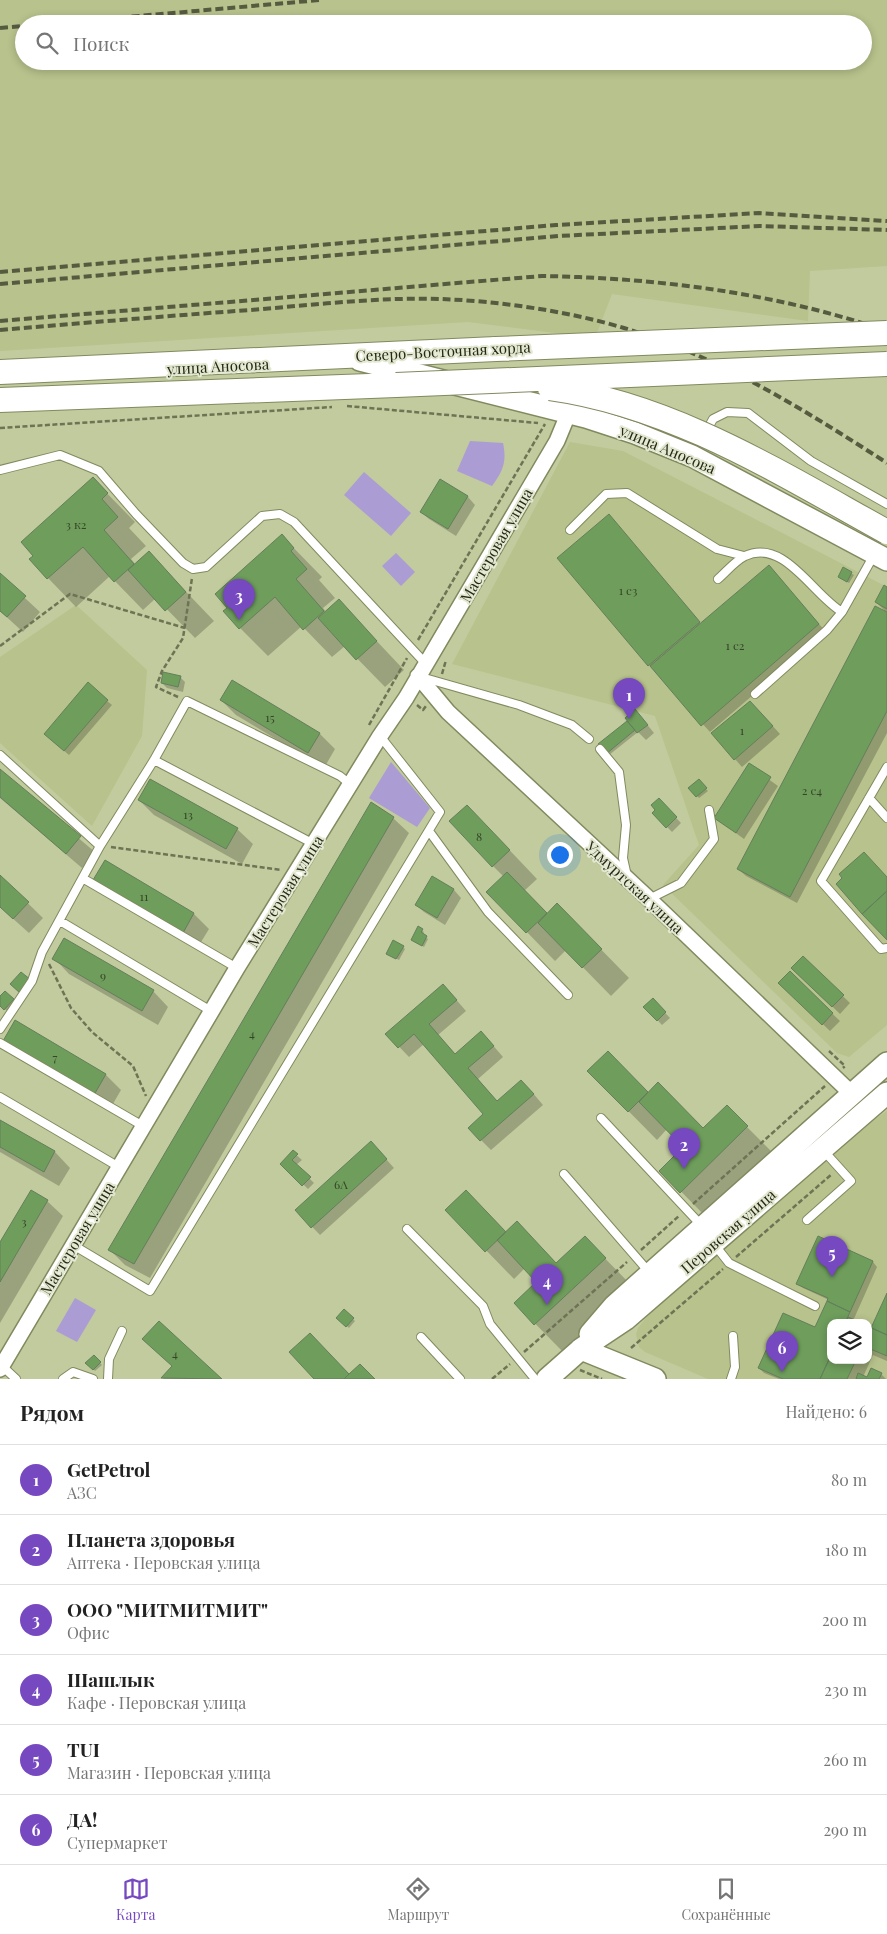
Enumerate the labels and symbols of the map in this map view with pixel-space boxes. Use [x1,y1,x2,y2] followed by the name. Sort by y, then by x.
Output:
[355,336,532,366] street label: Северо-Восточная хорда
[165,353,270,379] street label: улица Аносова
[616,419,719,478] street label: улица Аносова
[455,484,537,606] street label: Мастеровая улица
[65,516,87,532] house number: 3 к2
[223,579,255,620] pin: 3
[619,582,637,598] house number: 1 с3
[725,637,745,653] house number: 1 с2
[613,678,645,719] pin: 1
[265,709,275,725] house number: 15
[740,722,745,738] house number: 1
[802,782,822,798] house number: 2 с4
[183,806,193,822] house number: 13
[476,828,482,844] house number: 8
[242,831,328,951] street label: Мастеровая улица
[581,836,689,938] street label: Удмуртская улица
[547,842,573,868] your location
[140,888,149,904] house number: 11
[100,967,106,983] house number: 9
[249,1025,255,1041] house number: 4
[53,1049,58,1065] house number: 7
[668,1128,700,1169] pin: 2
[334,1176,348,1192] house number: 6А
[35,1177,119,1298] street label: Мастеровая улица
[676,1184,780,1278] street label: Перовская улица
[21,1213,27,1229] house number: 3
[816,1236,848,1277] pin: 5
[531,1264,563,1305] pin: 4
[766,1331,798,1372] pin: 6
[172,1345,178,1361] house number: 4

